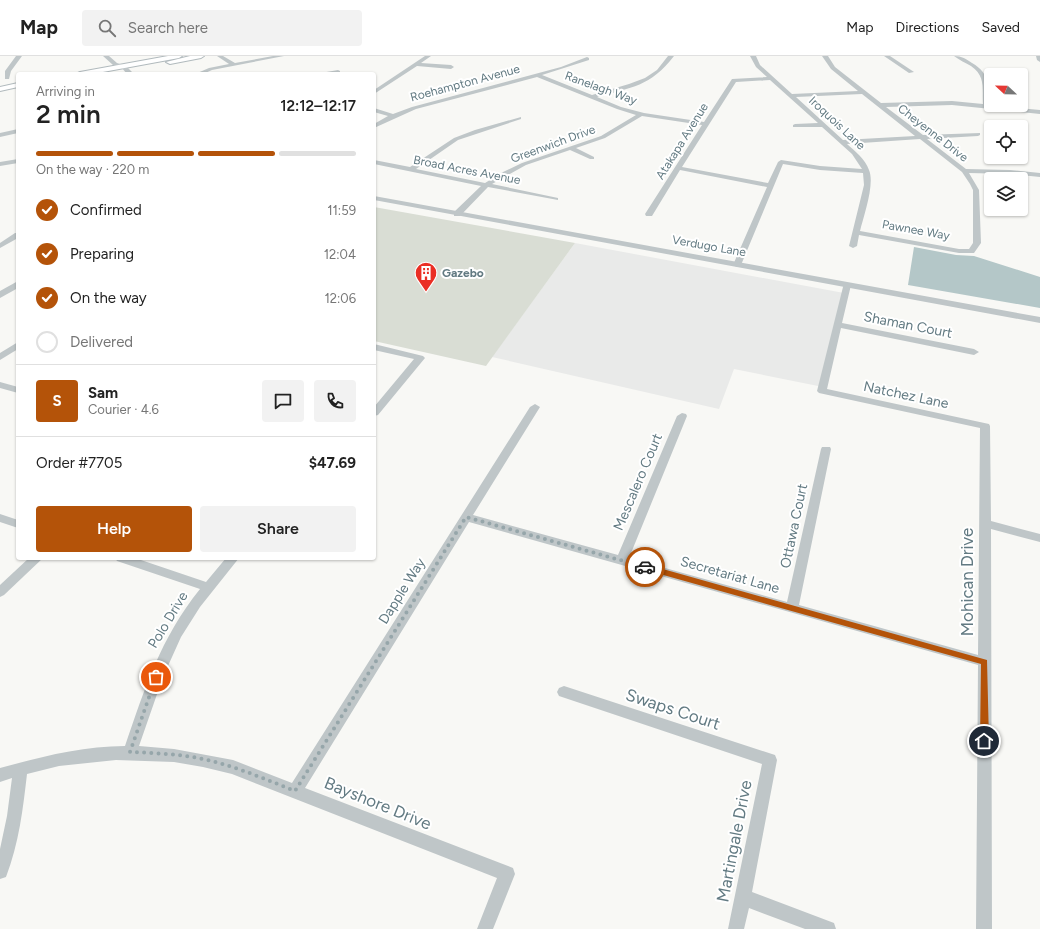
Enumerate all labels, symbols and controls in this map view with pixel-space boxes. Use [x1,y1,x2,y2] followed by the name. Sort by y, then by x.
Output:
[82,10,362,46] search box
[20,16,58,39] text: Map
[96,17,118,39] icon: search
[128,19,208,37] text: Search here
[846,19,874,36] text: Map
[896,19,959,36] text: Directions
[981,19,1020,36] text: Saved
[409,62,522,104] street label: Roehampton Avenue
[563,68,640,108] street label: Ranelagh Way
[984,68,1028,112] north arrow
[984,68,1028,216] map controls
[36,84,95,99] text: Arriving in
[806,93,868,153] street label: Iroquois Lane
[280,97,356,115] text: 12:12–12:17
[36,98,101,130] text: 2 min
[653,100,711,182] street label: Atakapa Avenue
[895,101,971,165] street label: Cheyenne Drive
[984,120,1028,164] button: locate
[509,122,598,166] street label: Greenwich Drive
[412,153,522,187] street label: Broad Acres Avenue
[36,162,149,177] text: On the way · 220 m
[984,172,1028,216] button: layers
[36,199,58,221] icon: check
[70,201,142,219] text: Confirmed
[327,203,356,218] text: 11:59
[881,217,952,243] street label: Pawnee Way
[671,233,747,259] street label: Verdugo Lane
[36,243,58,265] icon: check
[70,245,134,263] text: Preparing
[324,247,356,262] text: 12:04
[413,260,439,293] building icon: Gazebo
[442,266,484,280] place label: Gazebo
[36,287,58,309] icon: check
[70,289,147,307] text: On the way
[324,291,356,306] text: 12:06
[862,308,954,342] street label: Shaman Court
[70,333,133,351] text: Delivered
[862,378,950,412] street label: Natchez Lane
[262,380,304,422] button: chat
[314,380,356,422] button: phone
[88,384,118,402] text: Sam
[52,392,62,410] text: S
[88,402,159,417] text: Courier · 4.6
[610,431,666,533] street label: Mescalero Court
[36,454,122,472] text: Order #7705
[309,454,356,472] text: $47.69
[777,482,811,570] street label: Ottawa Court
[36,506,192,552] button: Help
[200,506,356,552] button: Share
[957,528,977,636] street label: Mohican Drive
[625,547,665,587] courier
[678,553,782,597] street label: Secretariat Lane
[375,554,429,627] street label: Dapple Way
[634,556,656,578] icon: car
[144,588,192,651] street label: Polo Drive
[139,660,173,694] pin
[145,666,167,688] icon: bag
[623,684,723,734] street label: Swaps Court
[967,724,1001,758] pin
[973,730,995,752] icon: home
[322,772,434,834] street label: Bayshore Drive
[712,778,756,904] street label: Martingale Drive

